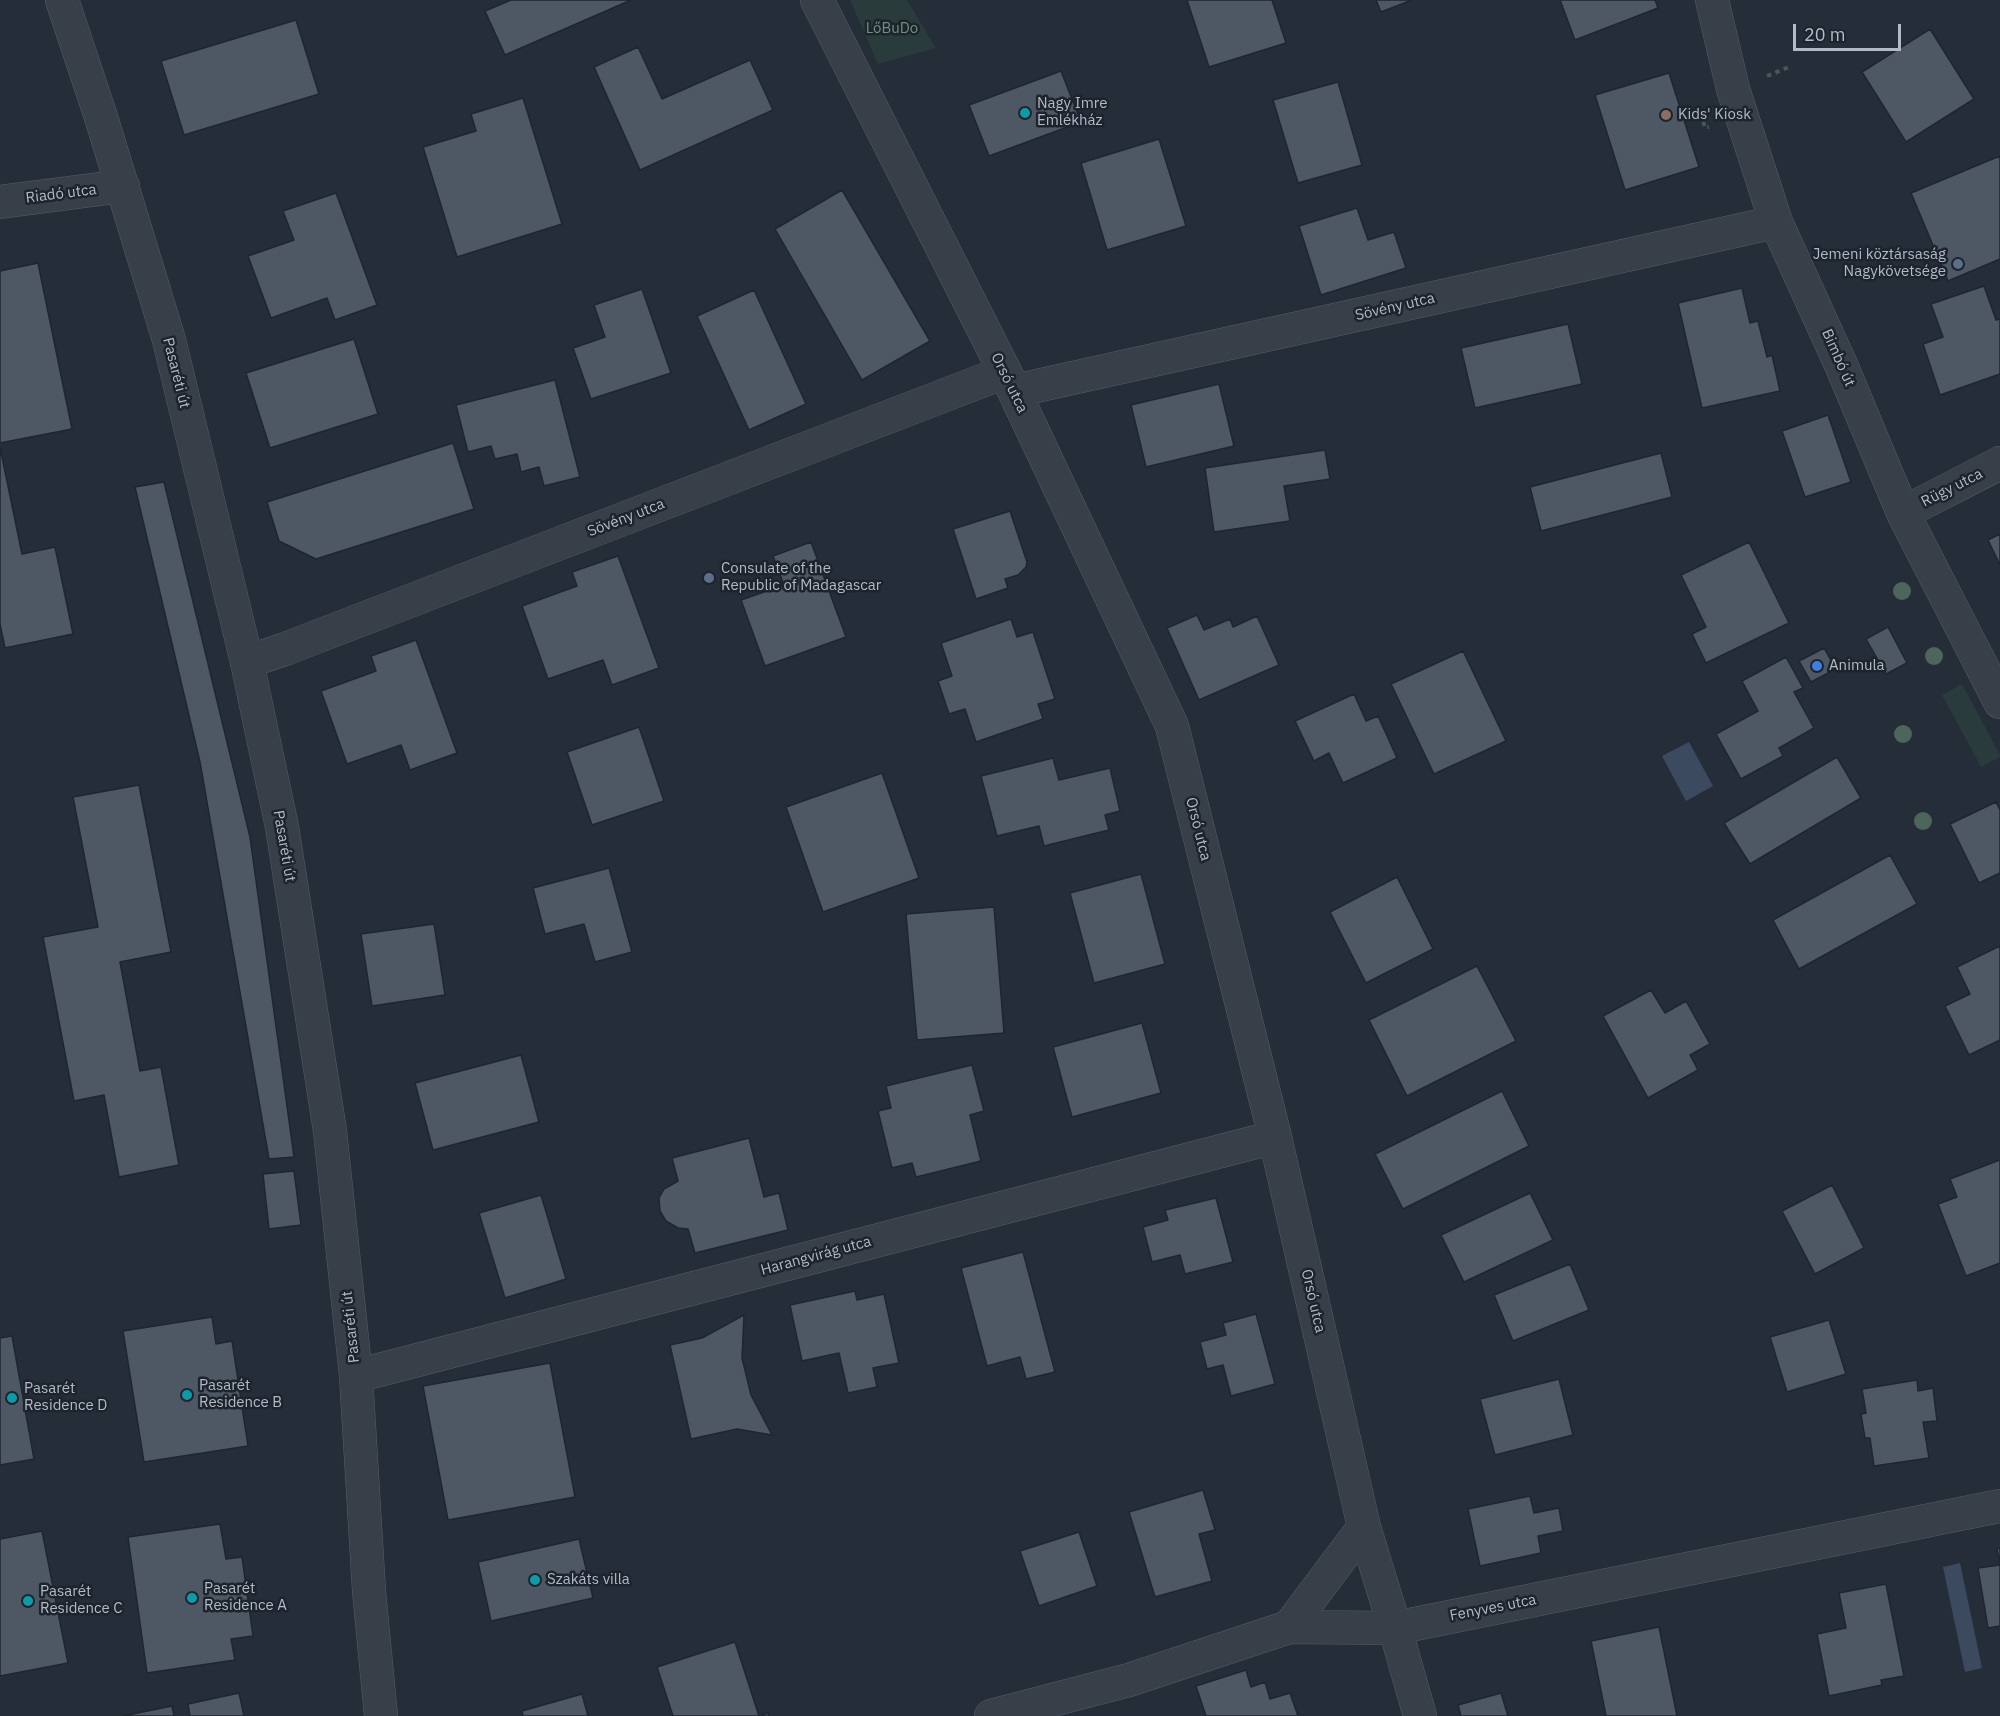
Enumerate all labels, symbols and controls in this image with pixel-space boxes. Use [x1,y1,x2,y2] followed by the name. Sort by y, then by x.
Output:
[1796,12,1904,50] scale bar
[866,20,918,38] park label: LőBuDo
[1804,23,1846,46] text: 20 m
[1037,95,1107,130] place label: Nagy Imre Emlékház
[1018,106,1032,120] marker: Nagy Imre Emlékház
[1678,106,1751,124] place label: Kids' Kiosk
[1659,108,1673,122] marker: Kids' Kiosk
[25,181,97,207] street label: Riadó utca
[1813,246,1946,281] place label: Jemeni köztársaság Nagykövetsége
[1951,257,1965,271] marker: Jemeni köztársaság Nagykövetsége
[1353,289,1437,325] street label: Sövény utca
[1817,326,1859,390] street label: Bimbó út
[159,336,193,410] street label: Pasaréti út
[987,350,1031,416] street label: Orsó utca
[1918,465,1986,511] street label: Rügy utca
[585,495,667,541] street label: Sövény utca
[721,560,881,595] place label: Consulate of the Republic of Madagascar
[702,571,716,585] marker: Consulate of the Republic of Madagascar
[1829,657,1885,675] place label: Animula
[1810,659,1824,673] marker: Animula
[1181,795,1215,863] street label: Orsó utca
[269,809,299,883] street label: Pasaréti út
[759,1233,873,1279] street label: Harangvirág utca
[1297,1267,1329,1335] street label: Orsó utca
[338,1290,364,1364] street label: Pasaréti út
[199,1377,282,1412] place label: Pasarét Residence B
[24,1380,107,1415] place label: Pasarét Residence D
[180,1388,194,1402] marker: Pasarét Residence B
[5,1391,19,1405] marker: Pasarét Residence D
[547,1571,630,1589] place label: Szakáts villa
[528,1573,542,1587] marker: Szakáts villa
[204,1580,287,1615] place label: Pasarét Residence A
[40,1583,123,1618] place label: Pasarét Residence C
[185,1591,199,1605] marker: Pasarét Residence A
[1448,1591,1538,1625] street label: Fenyves utca
[21,1594,35,1608] marker: Pasarét Residence C

